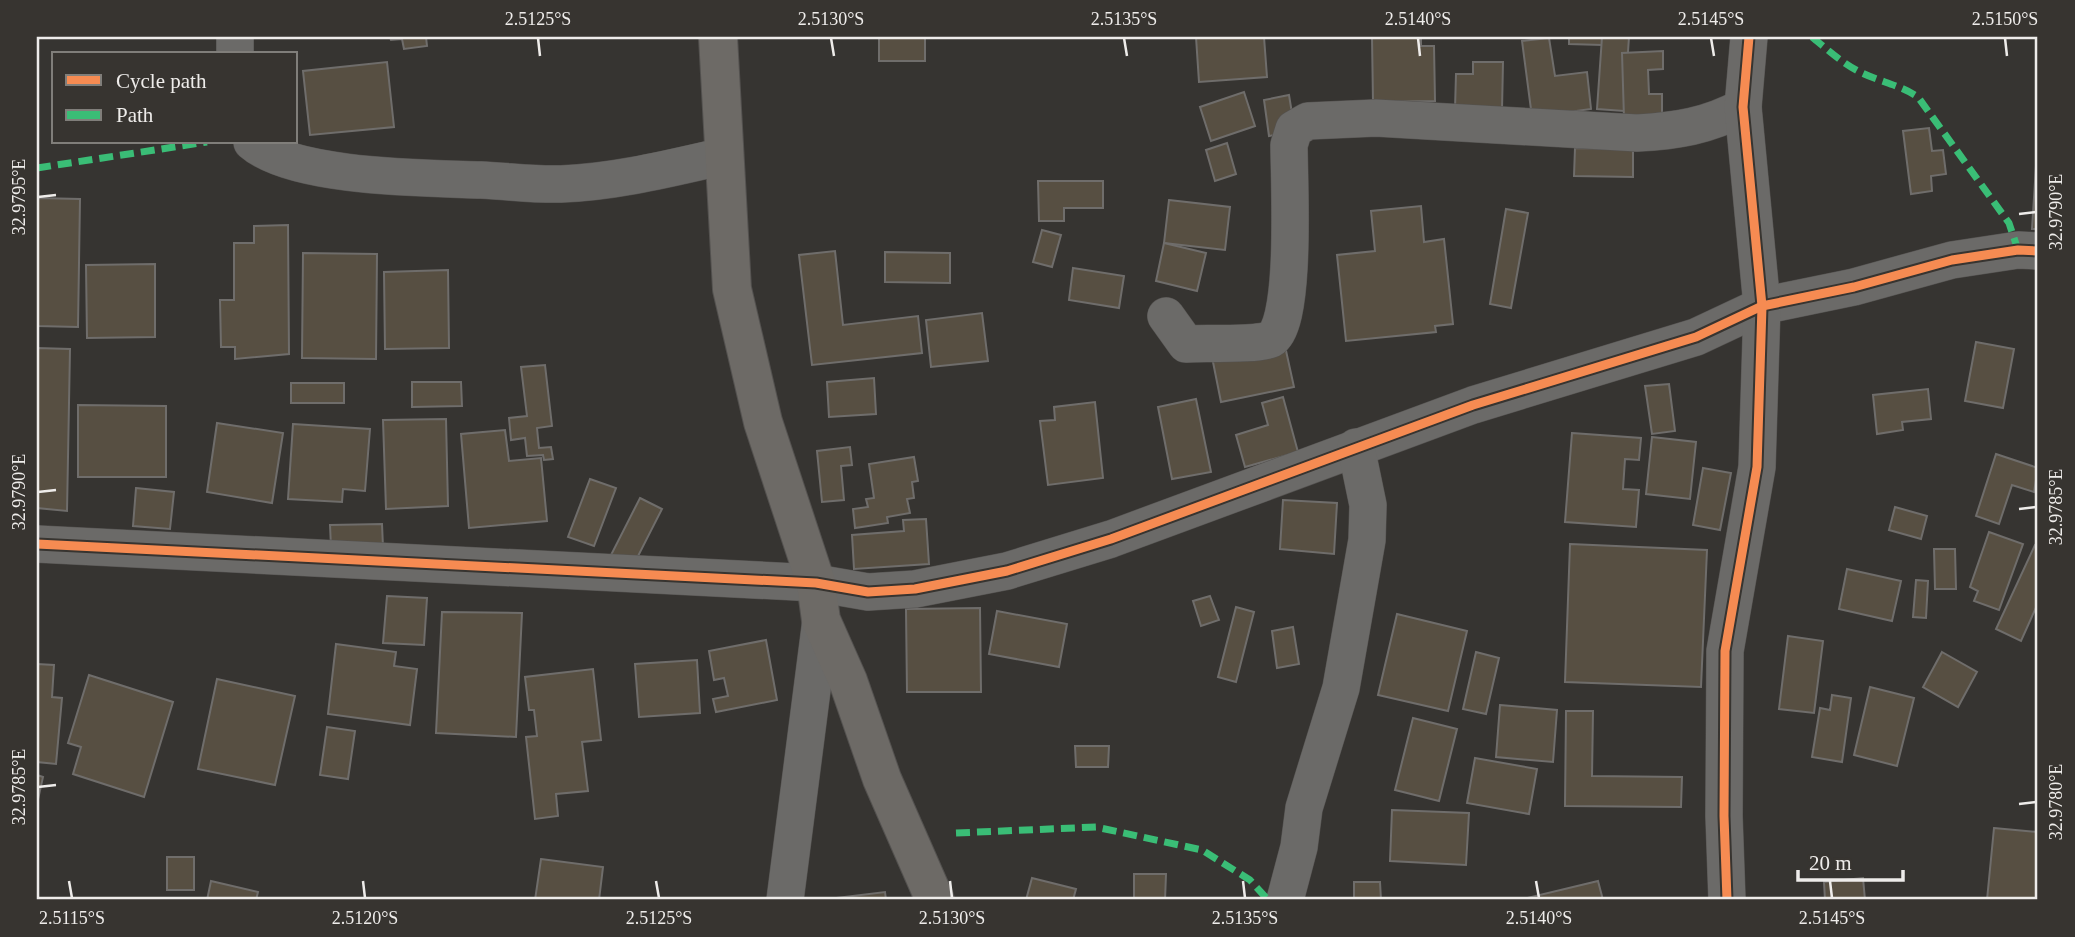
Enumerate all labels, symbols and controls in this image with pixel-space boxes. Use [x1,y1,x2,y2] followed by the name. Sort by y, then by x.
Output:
[505,9,571,29] text: 2.5125°S
[798,9,864,29] text: 2.5130°S
[1091,9,1157,29] text: 2.5135°S
[1385,9,1451,29] text: 2.5140°S
[1678,9,1744,29] text: 2.5145°S
[1972,9,2038,29] text: 2.5150°S
[52,52,298,144] legend
[116,69,207,93] text: Cycle path
[116,103,154,127] text: Path
[9,159,29,235] text: 32.9795°E
[2046,174,2066,250] text: 32.9790°E
[9,454,29,530] text: 32.9790°E
[2046,469,2066,545] text: 32.9785°E
[9,749,29,825] text: 32.9785°E
[2046,764,2066,840] text: 32.9780°E
[1798,839,1904,883] scale bar
[1809,851,1852,875] text: 20 m
[39,908,105,928] text: 2.5115°S
[332,908,398,928] text: 2.5120°S
[626,908,692,928] text: 2.5125°S
[919,908,985,928] text: 2.5130°S
[1212,908,1278,928] text: 2.5135°S
[1506,908,1572,928] text: 2.5140°S
[1799,908,1865,928] text: 2.5145°S

